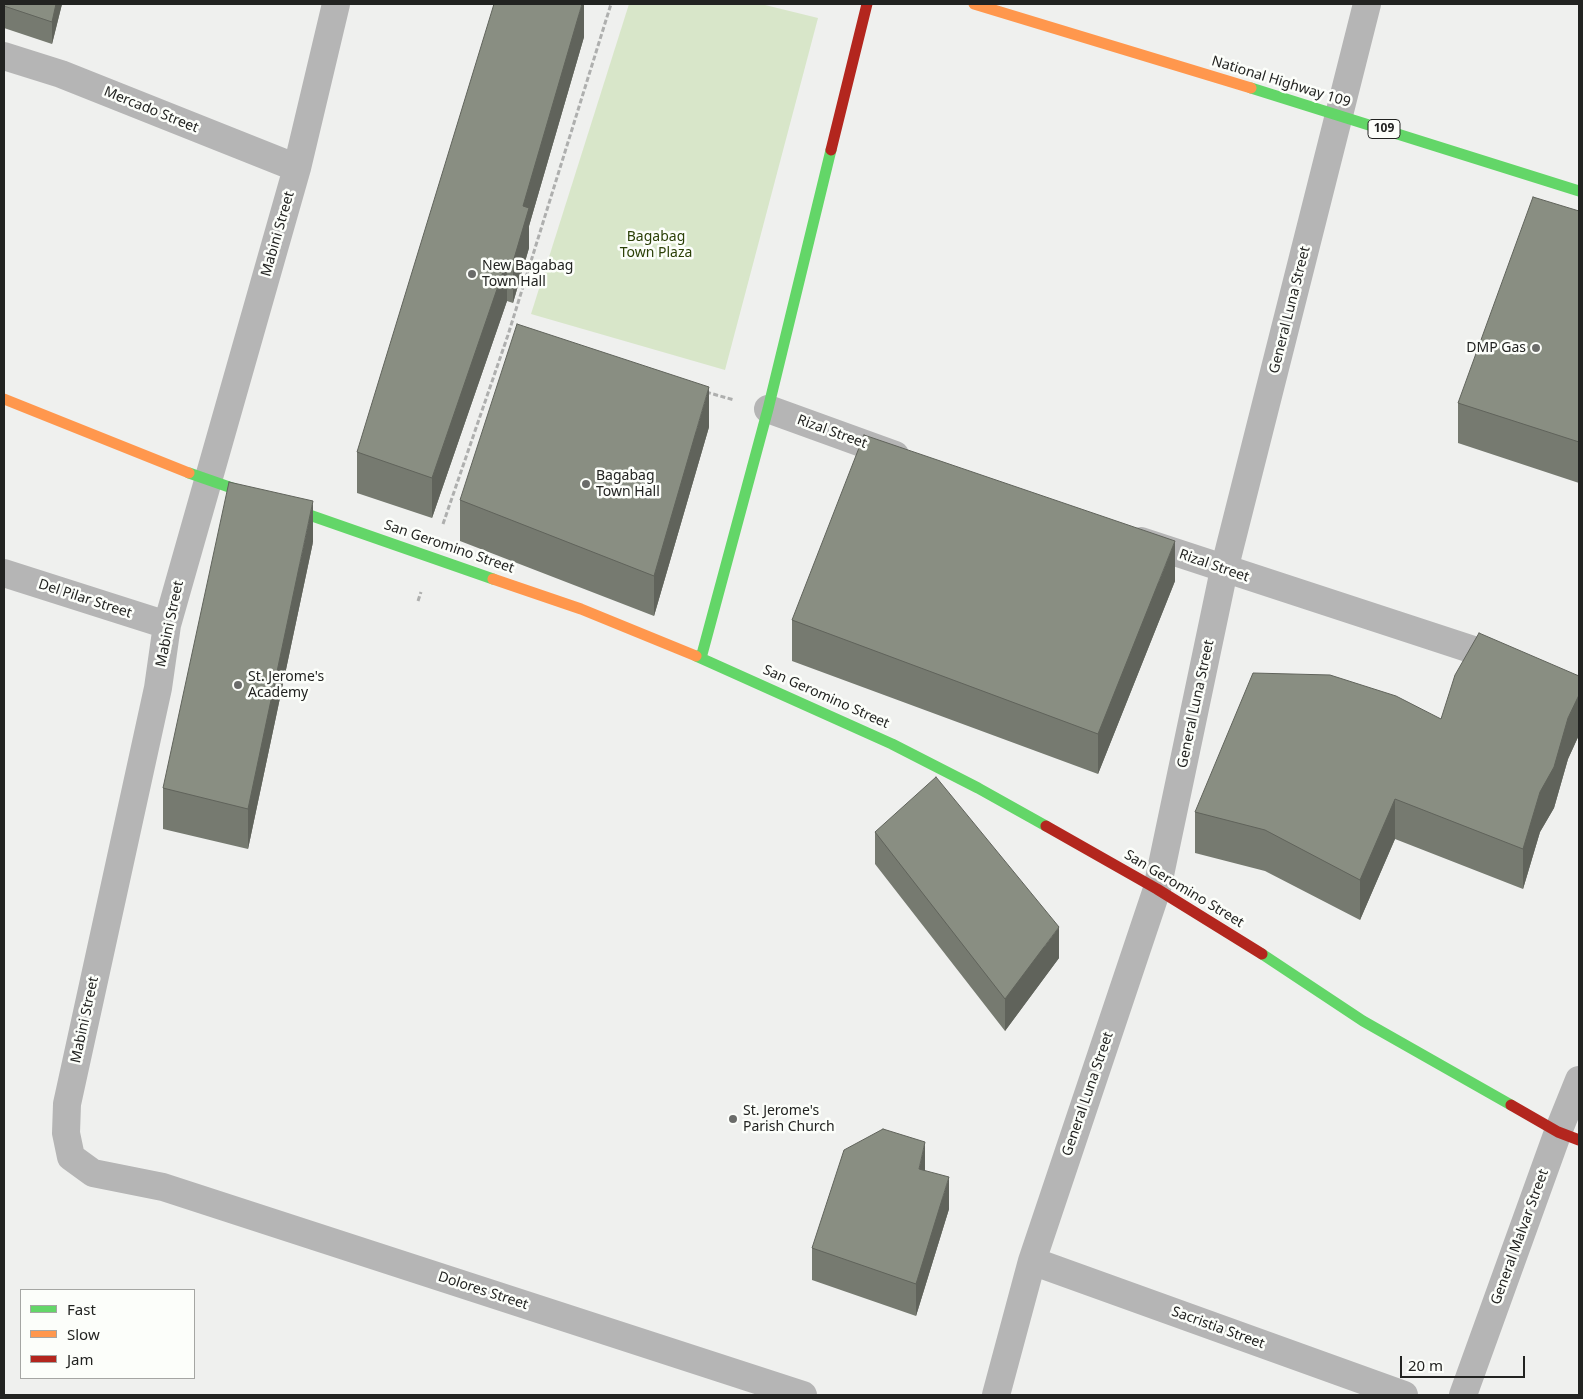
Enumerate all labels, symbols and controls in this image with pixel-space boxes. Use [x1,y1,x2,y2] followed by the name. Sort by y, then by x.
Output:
[1210,53,1352,111] street label: National Highway 109
[101,83,201,137] street label: Mercado Street
[1368,120,1400,138] road number: 109
[258,190,298,278] street label: Mabini Street
[620,229,692,262] park label: Bagabag Town Plaza
[1266,245,1314,375] street label: General Luna Street
[482,258,573,290] place label: New Bagabag Town Hall
[466,268,478,280] marker: New Bagabag Town Hall
[1466,340,1526,356] place label: DMP Gas
[1530,342,1542,354] marker: DMP Gas
[795,412,869,452] street label: Rizal Street
[596,468,660,501] place label: Bagabag Town Hall
[580,478,592,490] marker: Bagabag Town Hall
[382,517,516,577] street label: San Geromino Street
[1177,546,1251,586] street label: Rizal Street
[36,576,134,622] street label: Del Pilar Street
[153,579,187,669] street label: Mabini Street
[1174,638,1218,770] street label: General Luna Street
[760,662,892,732] street label: San Geromino Street
[248,669,324,702] place label: St. Jerome's Academy
[232,679,244,691] marker: St. Jerome's Academy
[1121,847,1247,931] street label: San Geromino Street
[68,975,102,1065] street label: Mabini Street
[1059,1030,1117,1158] street label: General Luna Street
[743,1103,835,1136] place label: St. Jerome's Parish Church
[727,1113,739,1125] marker: St. Jerome's Parish Church
[1488,1167,1552,1307] street label: General Malvar Street
[436,1269,530,1313] street label: Dolores Street
[20,1289,195,1379] legend
[67,1299,96,1319] text: Fast
[1169,1303,1267,1353] street label: Sacristia Street
[67,1324,100,1344] text: Slow
[1403,1346,1528,1378] scale bar
[67,1349,94,1369] text: Jam
[1408,1355,1443,1375] text: 20 m

